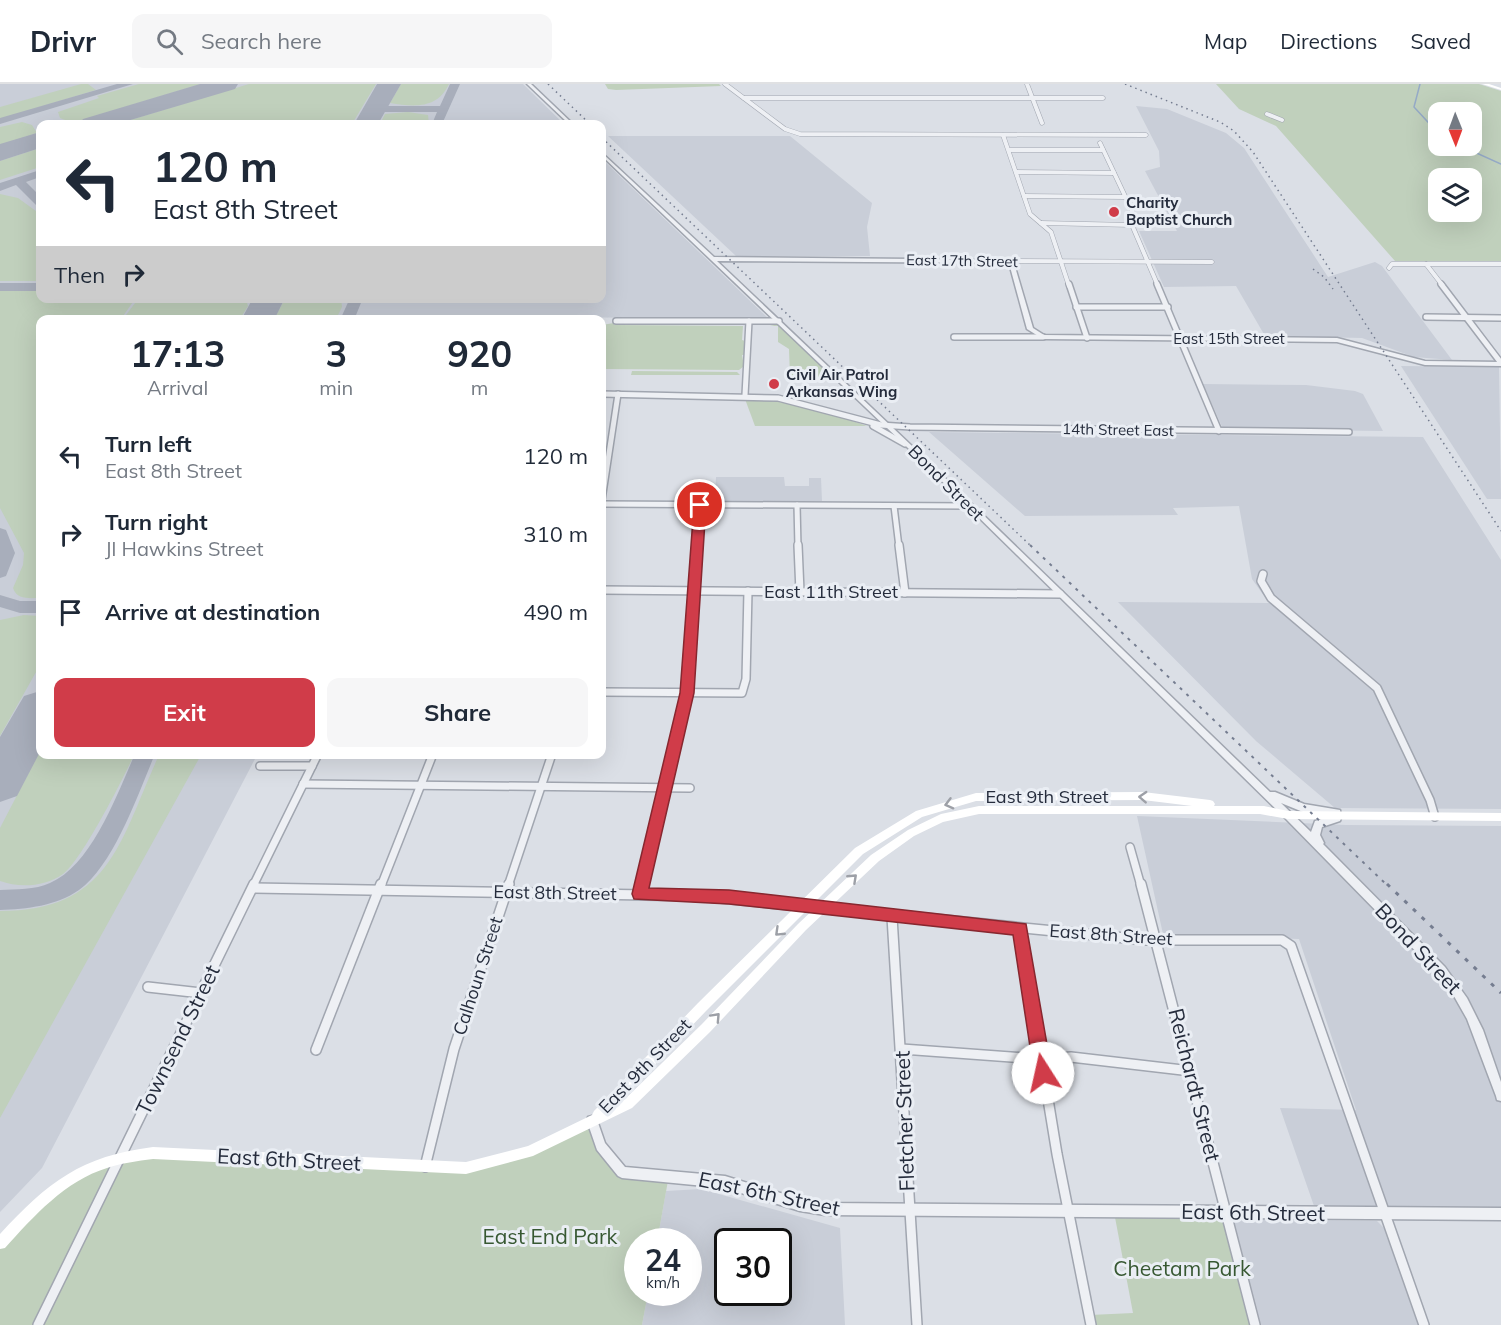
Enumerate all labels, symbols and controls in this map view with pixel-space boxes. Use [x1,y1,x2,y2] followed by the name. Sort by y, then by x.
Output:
[132,14,552,68] search box
[30,24,96,59] text: Drivr
[153,25,186,58] icon: search
[201,27,322,55] text: Search here
[1204,28,1247,54] text: Map
[1280,28,1377,54] text: Directions
[1410,28,1471,54] text: Saved
[1428,102,1482,156] north arrow
[1428,102,1482,222] map controls
[153,140,278,193] text: 120 m
[54,144,132,222] icon: left
[1428,168,1482,222] button: layers
[153,192,338,226] text: East 8th Street
[1126,193,1232,229] place label: Charity Baptist Church
[1107,205,1121,219] marker: Charity Baptist Church
[906,250,1018,271] street label: East 17th Street
[117,258,150,291] icon: right
[54,261,105,289] text: Then
[1173,329,1285,348] street label: East 15th Street
[130,331,225,376] text: 17:13
[325,331,347,376] text: 3
[447,331,512,376] text: 920
[786,365,897,401] place label: Civil Air Patrol Arkansas Wing
[147,375,208,400] text: Arrival
[319,375,353,400] text: min
[471,375,488,400] text: m
[767,377,781,391] marker: Civil Air Patrol Arkansas Wing
[1062,419,1174,440] street label: 14th Street East
[105,430,192,458] text: Turn left
[54,440,87,473] icon: left
[903,440,989,526] street label: Bond Street
[523,442,588,470] text: 120 m
[105,458,242,483] text: East 8th Street
[674,479,725,530] pin
[683,488,716,521] icon: arrive
[105,508,208,536] text: Turn right
[54,518,87,551] icon: right
[523,520,588,548] text: 310 m
[105,536,263,561] text: Jl Hawkins Street
[764,580,898,603] street label: East 11th Street
[54,596,87,629] icon: arrive
[105,598,320,626] text: Arrive at destination
[523,598,588,626] text: 490 m
[54,678,315,747] button: Exit
[327,678,588,747] button: Share
[985,785,1109,808] street label: East 9th Street
[1139,791,1148,804] one-way arrow
[944,797,955,809] one-way arrow
[847,874,857,885] one-way arrow
[493,880,617,905] street label: East 8th Street
[1370,897,1467,999] street label: Bond Street
[448,914,508,1038] street label: Calhoun Street
[1049,919,1173,950] street label: East 8th Street
[776,924,787,935] one-way arrow
[130,960,225,1119] street label: Townsend Street
[1163,1005,1227,1164] street label: Reichardt Street
[594,1013,696,1118] street label: East 9th Street
[709,1013,720,1024] one-way arrow
[1011,1041,1075,1105] position arrow
[889,1050,919,1192] street label: Fletcher Street
[217,1142,362,1176] street label: East 6th Street
[696,1165,842,1221] street label: East 6th Street
[1181,1198,1325,1226] street label: East 6th Street
[483,1223,618,1249] park label: East End Park
[714,1228,792,1306] speed limit sign: 30
[645,1241,681,1279] text: 24
[1113,1255,1251,1281] park label: Cheetam Park
[646,1273,680,1292] text: km/h

